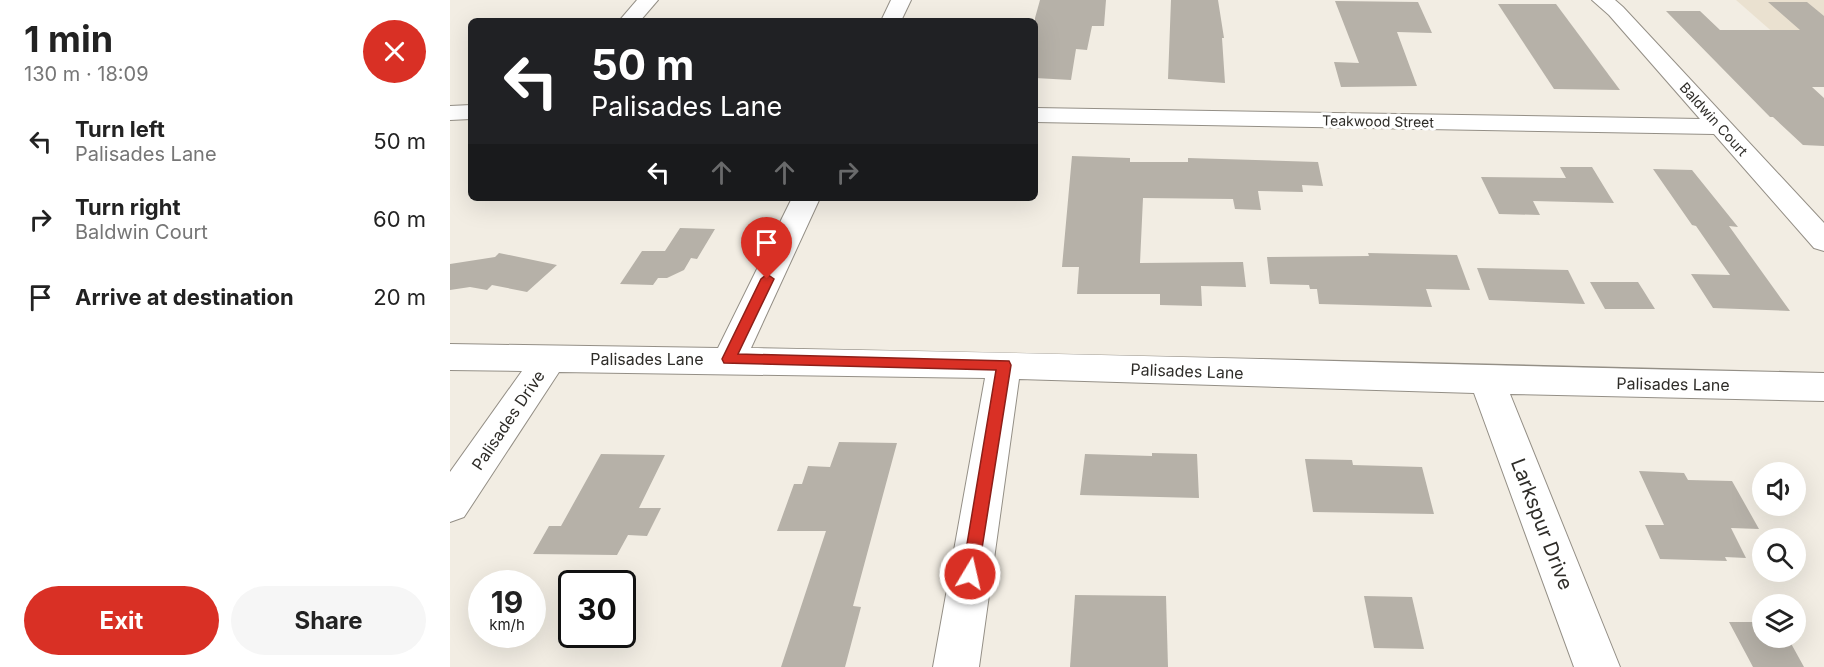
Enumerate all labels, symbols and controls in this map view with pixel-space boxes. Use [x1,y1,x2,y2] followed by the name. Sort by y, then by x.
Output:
[24,17,113,61] text: 1 min
[363,20,426,83] button: close
[591,39,694,90] text: 50 m
[492,42,570,120] icon: left
[24,62,149,86] text: 130 m · 18:09
[1677,79,1752,160] street label: Baldwin Court
[591,90,782,123] text: Palisades Lane
[1322,112,1434,130] street label: Teakwood Street
[75,116,165,142] text: Turn left
[24,125,57,158] icon: left
[373,128,426,154] text: 50 m
[75,142,217,166] text: Palisades Lane
[642,156,675,189] icon: left
[705,156,738,189] icon: ahead
[768,156,801,189] icon: ahead
[831,156,864,189] icon: right
[75,194,181,220] text: Turn right
[24,203,57,236] icon: right
[373,206,426,232] text: 60 m
[741,217,792,279] pin
[75,220,208,244] text: Baldwin Court
[750,226,783,259] icon: arrive
[24,281,57,314] icon: arrive
[75,284,294,310] text: Arrive at destination
[373,284,426,310] text: 20 m
[590,349,704,369] street label: Palisades Lane
[1130,359,1244,383] street label: Palisades Lane
[467,366,549,474] street label: Palisades Drive
[1616,373,1730,395] street label: Palisades Lane
[1506,455,1578,593] street label: Larkspur Drive
[1752,462,1806,648] map controls
[1752,462,1806,516] button: sound
[1752,528,1806,582] button: search
[938,542,1002,606] position arrow
[558,570,636,648] speed limit sign: 30
[491,584,523,620] text: 19
[24,586,219,655] button: Exit
[231,586,426,655] button: Share
[1752,594,1806,648] button: layers
[489,615,525,634] text: km/h

